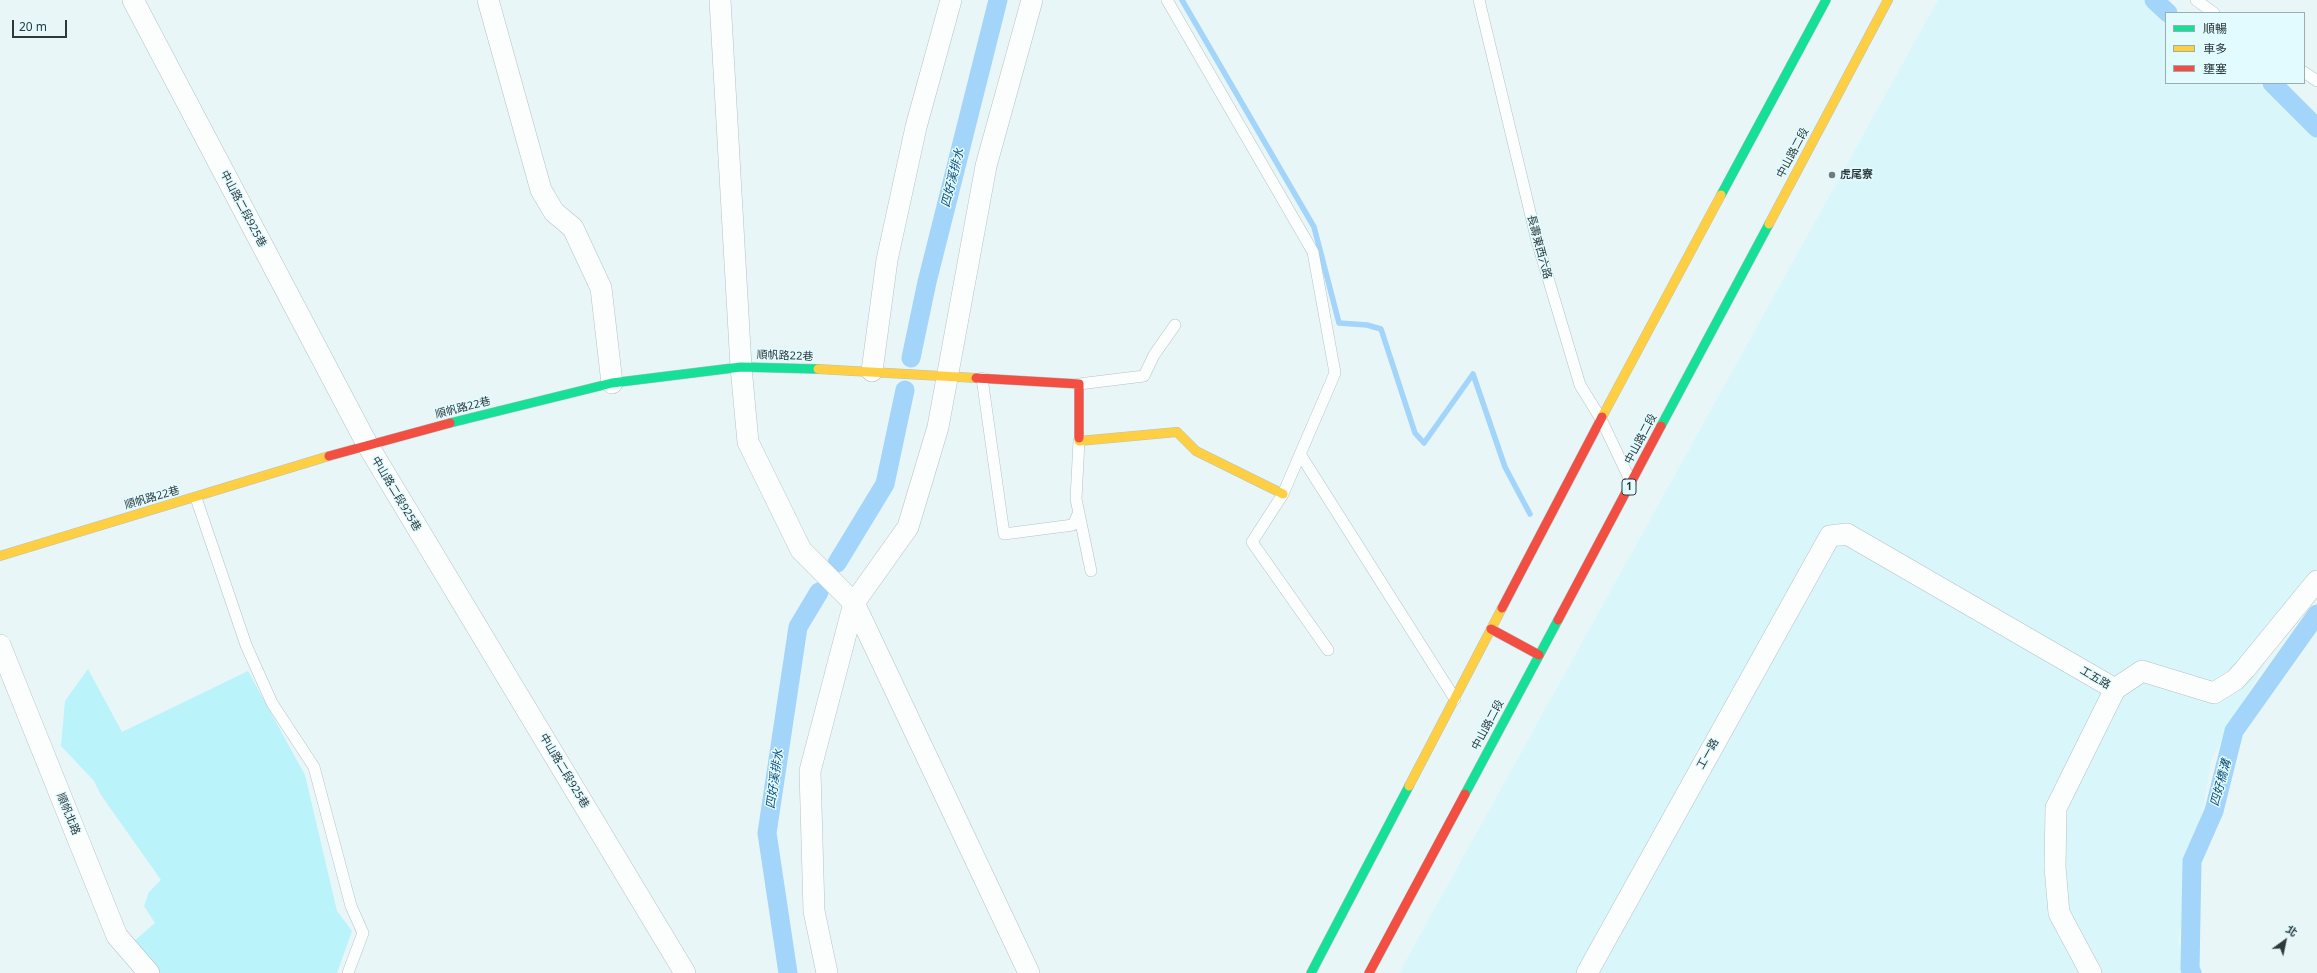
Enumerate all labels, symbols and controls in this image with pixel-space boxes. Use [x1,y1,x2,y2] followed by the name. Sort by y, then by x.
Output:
[14,12,69,38] scale bar
[2165,12,2305,84] legend
[19,18,47,35] text: 20 m
[2203,20,2227,37] text: 順暢
[2203,40,2227,57] text: 車多
[2203,60,2227,77] text: 壅塞
[1774,126,1812,180] street label: 中山路二段
[939,147,967,209] water label: 四好溪排水
[217,168,269,250] street label: 中山路二段925巷
[1840,168,1873,182] place label: 虎尾寮
[1827,170,1837,180] marker: 虎尾寮
[1524,213,1554,281] street label: 長壽東西六路
[756,348,814,364] street label: 順帆路22巷
[434,395,492,421] street label: 順帆路22巷
[1622,412,1660,466] street label: 中山路二段
[368,454,424,534] street label: 中山路二段925巷
[1622,479,1636,495] road number: 1
[123,484,181,512] street label: 順帆路22巷
[2077,664,2113,692] street label: 工五路
[1469,698,1507,752] street label: 中山路二段
[536,731,592,811] street label: 中山路二段925巷
[1694,736,1722,772] street label: 工一路
[764,748,786,810] water label: 四好溪排水
[2208,758,2234,808] water label: 四好橋溝
[54,791,82,837] street label: 順帆北路
[2265,921,2305,961] north arrow
[2283,921,2301,940] text: 北

